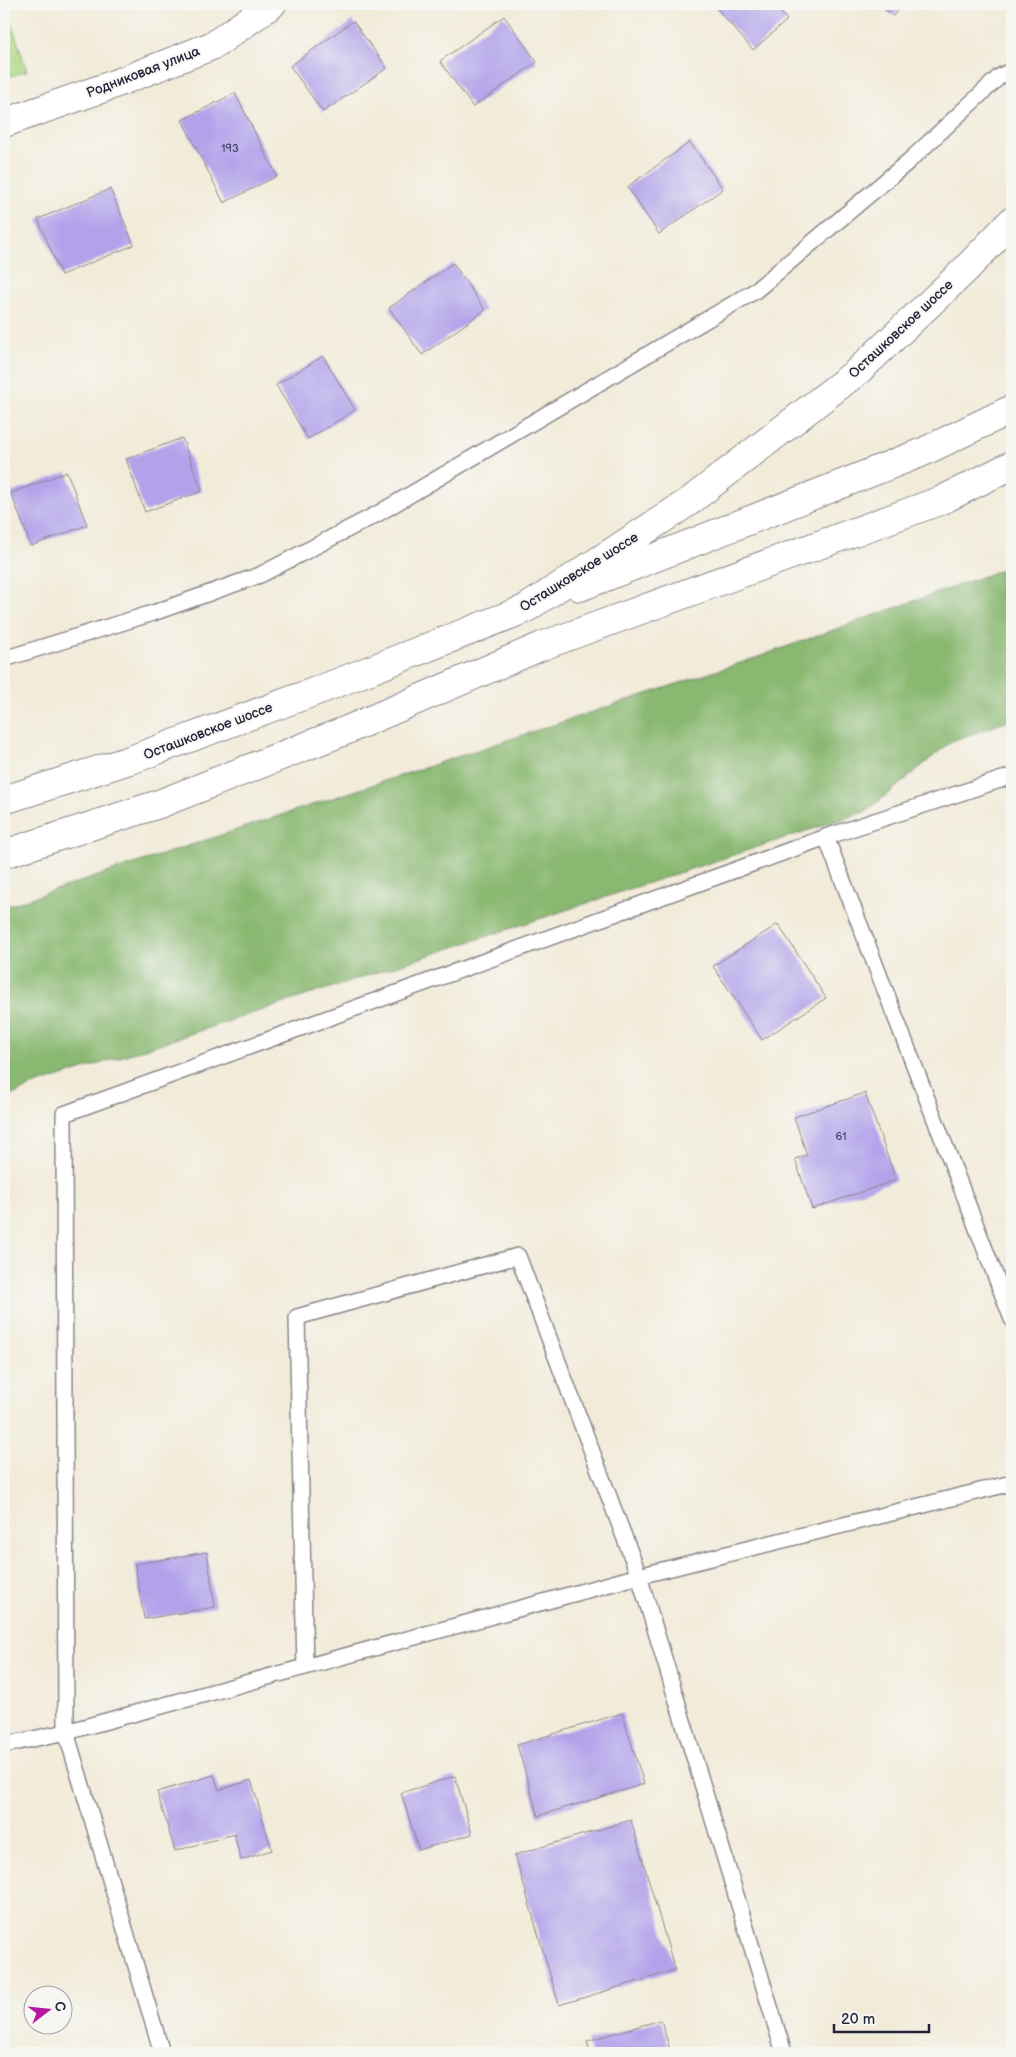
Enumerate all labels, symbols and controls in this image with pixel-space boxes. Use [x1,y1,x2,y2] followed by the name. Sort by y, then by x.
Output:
[84,42,203,102] street label: Родниковая улица
[221,142,239,155] house number: 193
[845,276,957,382] street label: Осташковское шоссе
[517,528,642,615] street label: Осташковское шоссе
[141,698,275,763] street label: Осташковское шоссе
[836,1130,846,1143] house number: 61
[22,1984,72,2034] north arrow
[51,2000,70,2014] text: С
[834,2002,928,2034] scale bar
[841,2010,875,2029] text: 20 m

